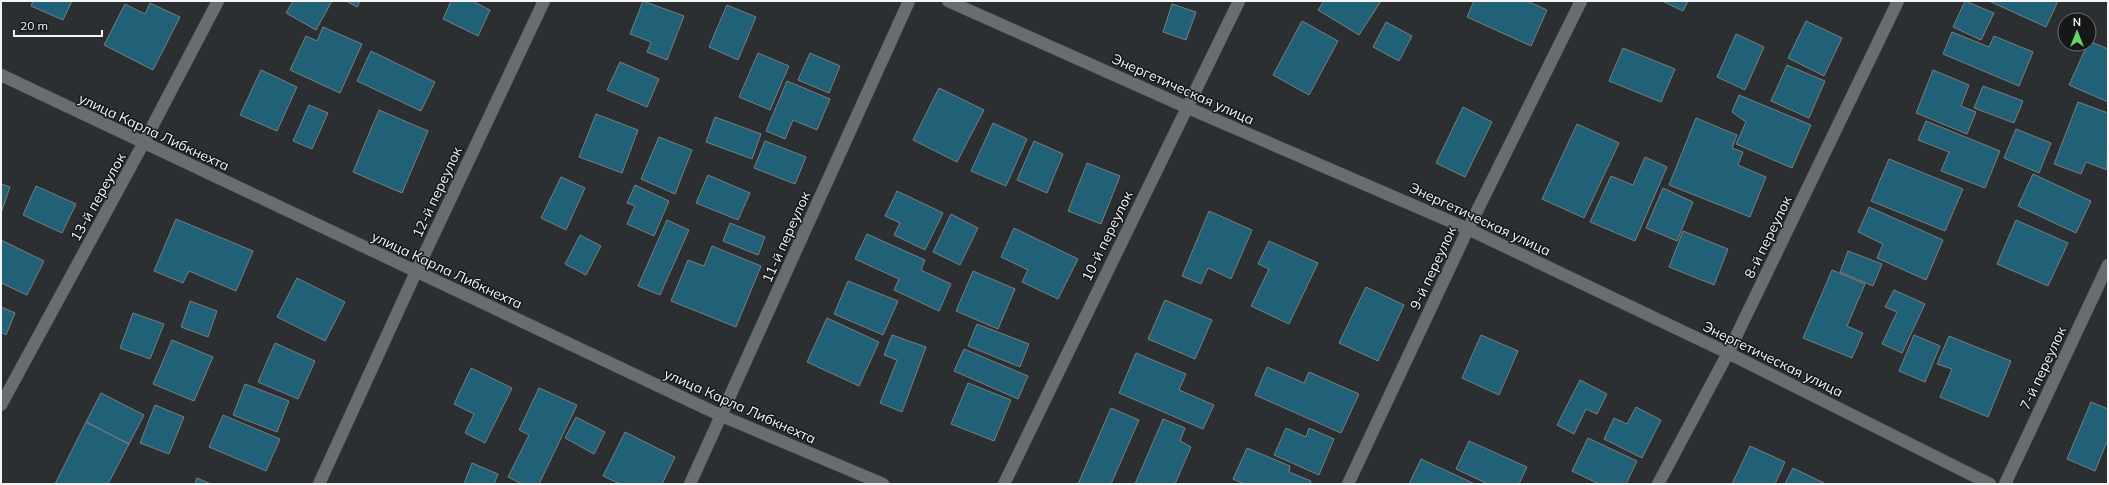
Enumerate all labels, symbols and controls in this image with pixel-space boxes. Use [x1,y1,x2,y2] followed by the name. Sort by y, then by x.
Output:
[14,12,102,38] scale bar
[2057,12,2097,52] north arrow
[2073,15,2081,29] text: N
[20,18,48,33] text: 20 m
[1109,49,1257,129] street label: Энергетическая улица
[76,89,232,175] street label: улица Карла Либкнехта
[408,143,466,240] street label: 12-й переулок
[66,149,130,244] street label: 13-й переулок
[1406,178,1554,260] street label: Энергетическая улица
[758,188,814,285] street label: 11-й переулок
[1077,188,1137,284] street label: 10-й переулок
[1740,192,1796,281] street label: 8-й переулок
[1406,223,1460,312] street label: 9-й переулок
[369,227,525,313] street label: улица Карла Либкнехта
[1700,317,1846,401] street label: Энергетическая улица
[2016,323,2070,412] street label: 7-й переулок
[661,364,819,448] street label: улица Карла Либкнехта

